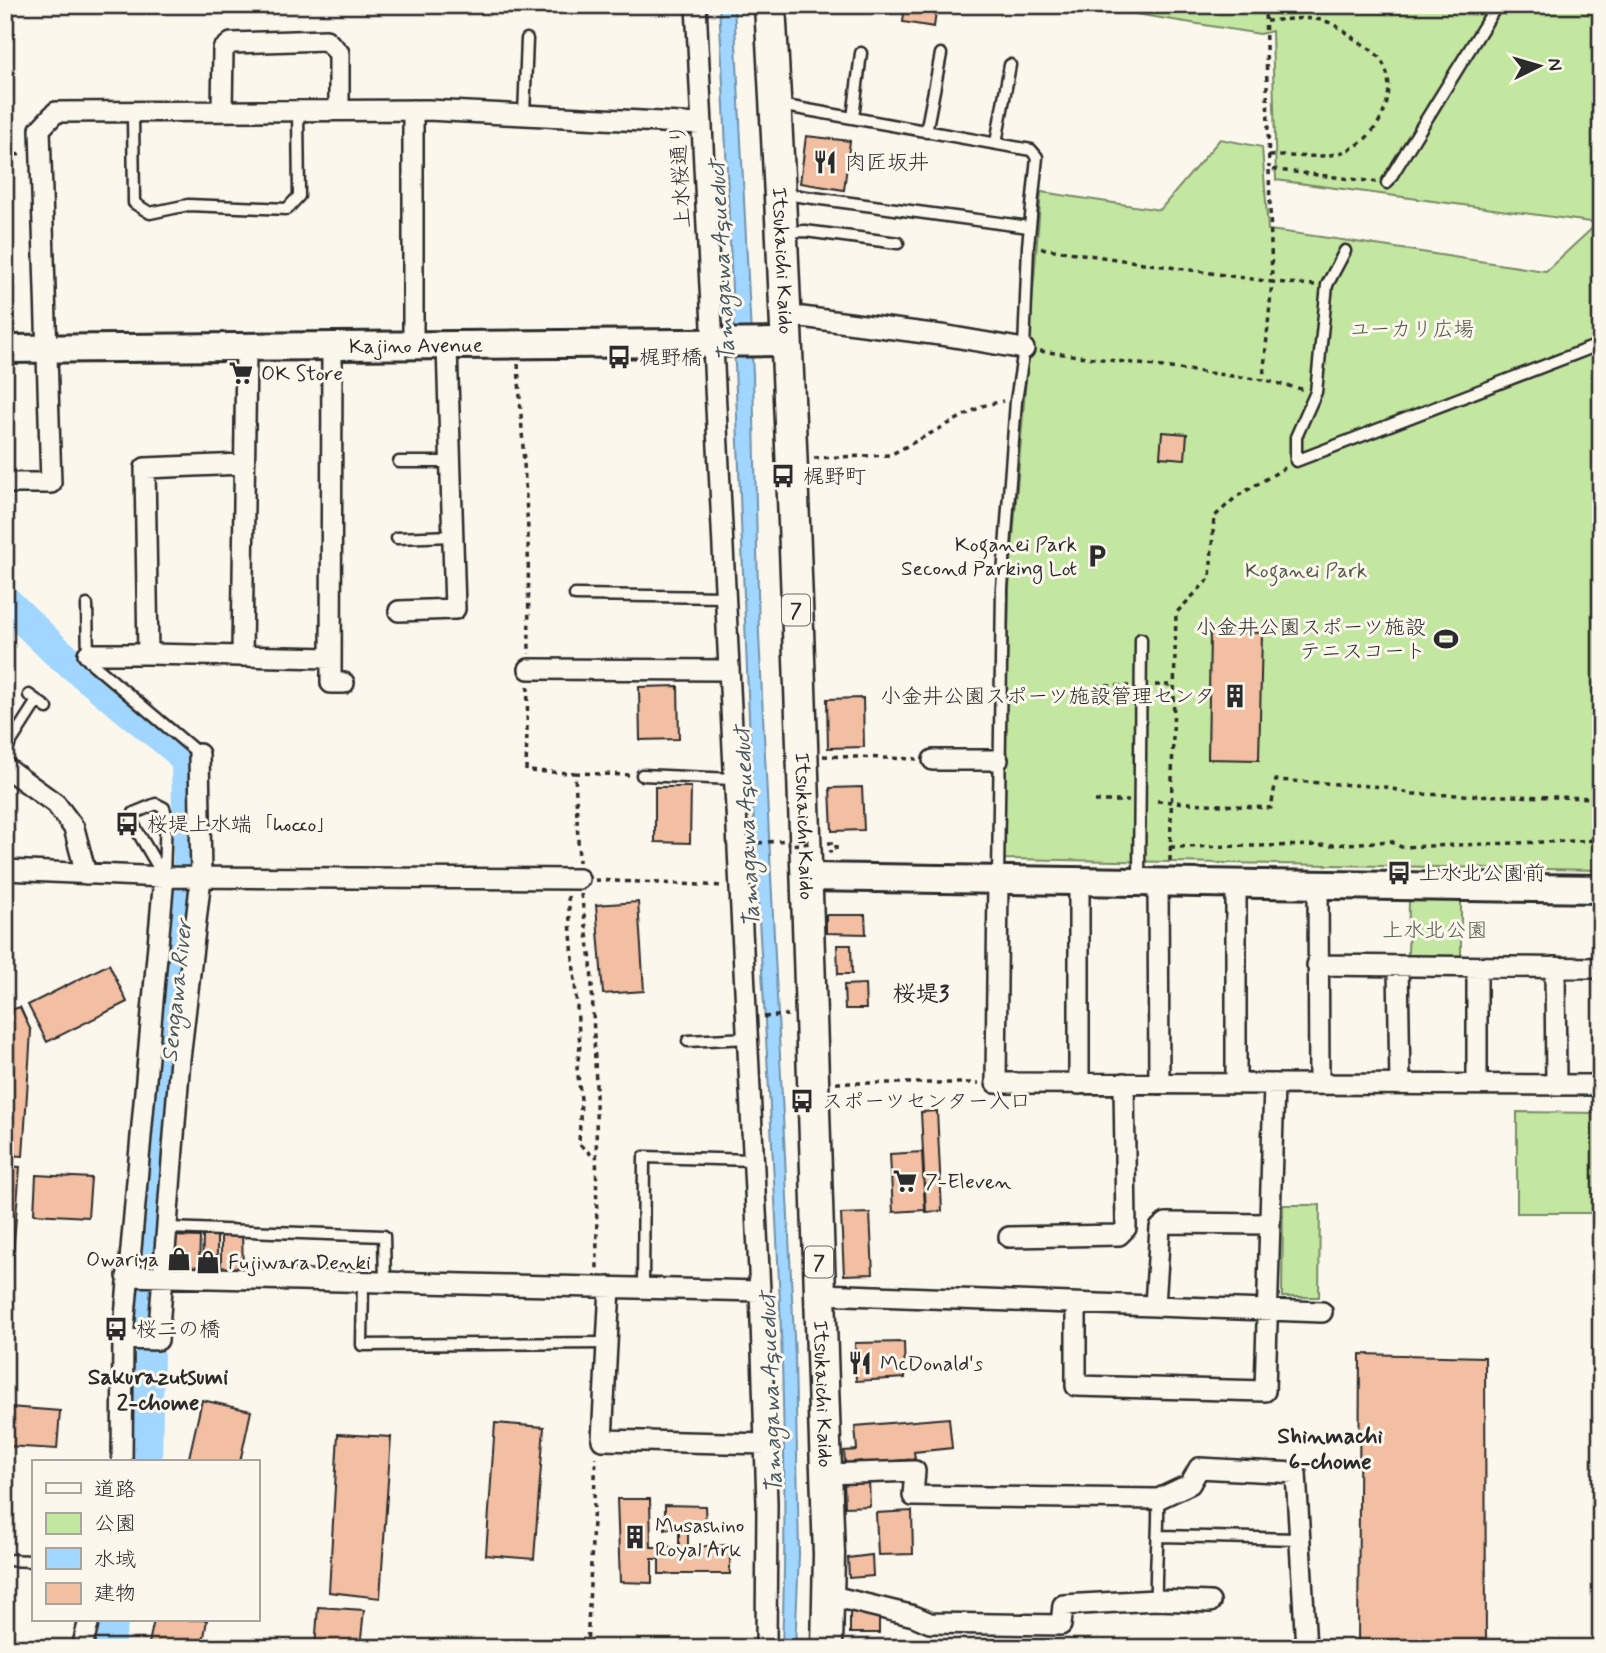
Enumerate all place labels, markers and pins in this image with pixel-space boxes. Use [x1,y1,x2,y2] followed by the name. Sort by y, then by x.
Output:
[811,148,839,176] restaurant icon: 肉匠坂井
[845,149,929,177] place label: 肉匠坂井
[605,343,633,371] bus stop icon: 梶野橋
[639,344,702,372] place label: 梶野橋
[227,359,255,387] supermarket icon: OK Store
[261,360,343,388] place label: OK Store
[769,462,797,490] bus stop icon: 梶野町
[803,463,866,491] place label: 梶野町
[901,531,1077,584] place label: Koganei Park Second Parking Lot
[1083,542,1111,570] parking icon: Koganei Park Second Parking Lot
[1195,614,1426,666] place label: 小金井公園スポーツ施設 テニスコート
[1432,625,1460,653] sports icon: 小金井公園スポーツ施設 テニスコート
[1221,682,1249,710] building icon: 小金井公園スポーツ施設管理センタ
[880,683,1215,711] place label: 小金井公園スポーツ施設管理センタ
[113,810,141,838] bus stop icon: 桜堤上水端「hocco」
[147,811,337,839] place label: 桜堤上水端「hocco」
[1385,859,1413,887] bus stop icon: 上水北公園前
[1419,860,1545,888] place label: 上水北公園前
[788,1087,816,1115] bus stop icon: スポーツセンター入口
[822,1088,1031,1116] place label: スポーツセンター入口
[891,1167,919,1195] supermarket icon: 7-Eleven
[925,1168,1012,1196] place label: 7-Eleven
[165,1245,193,1273] shop icon: Owariya
[86,1246,159,1274] place label: Owariya
[194,1248,222,1276] shop icon: Fujiwara Denki
[228,1249,371,1277] place label: Fujiwara Denki
[102,1315,130,1343] bus stop icon: 桜二の橋
[136,1316,220,1344] place label: 桜二の橋
[846,1349,874,1377] restaurant icon: McDonald's
[880,1350,983,1378] place label: McDonald's
[655,1512,744,1564] place label: Musashino Royal Ark
[621,1523,649,1551] building icon: Musashino Royal Ark

